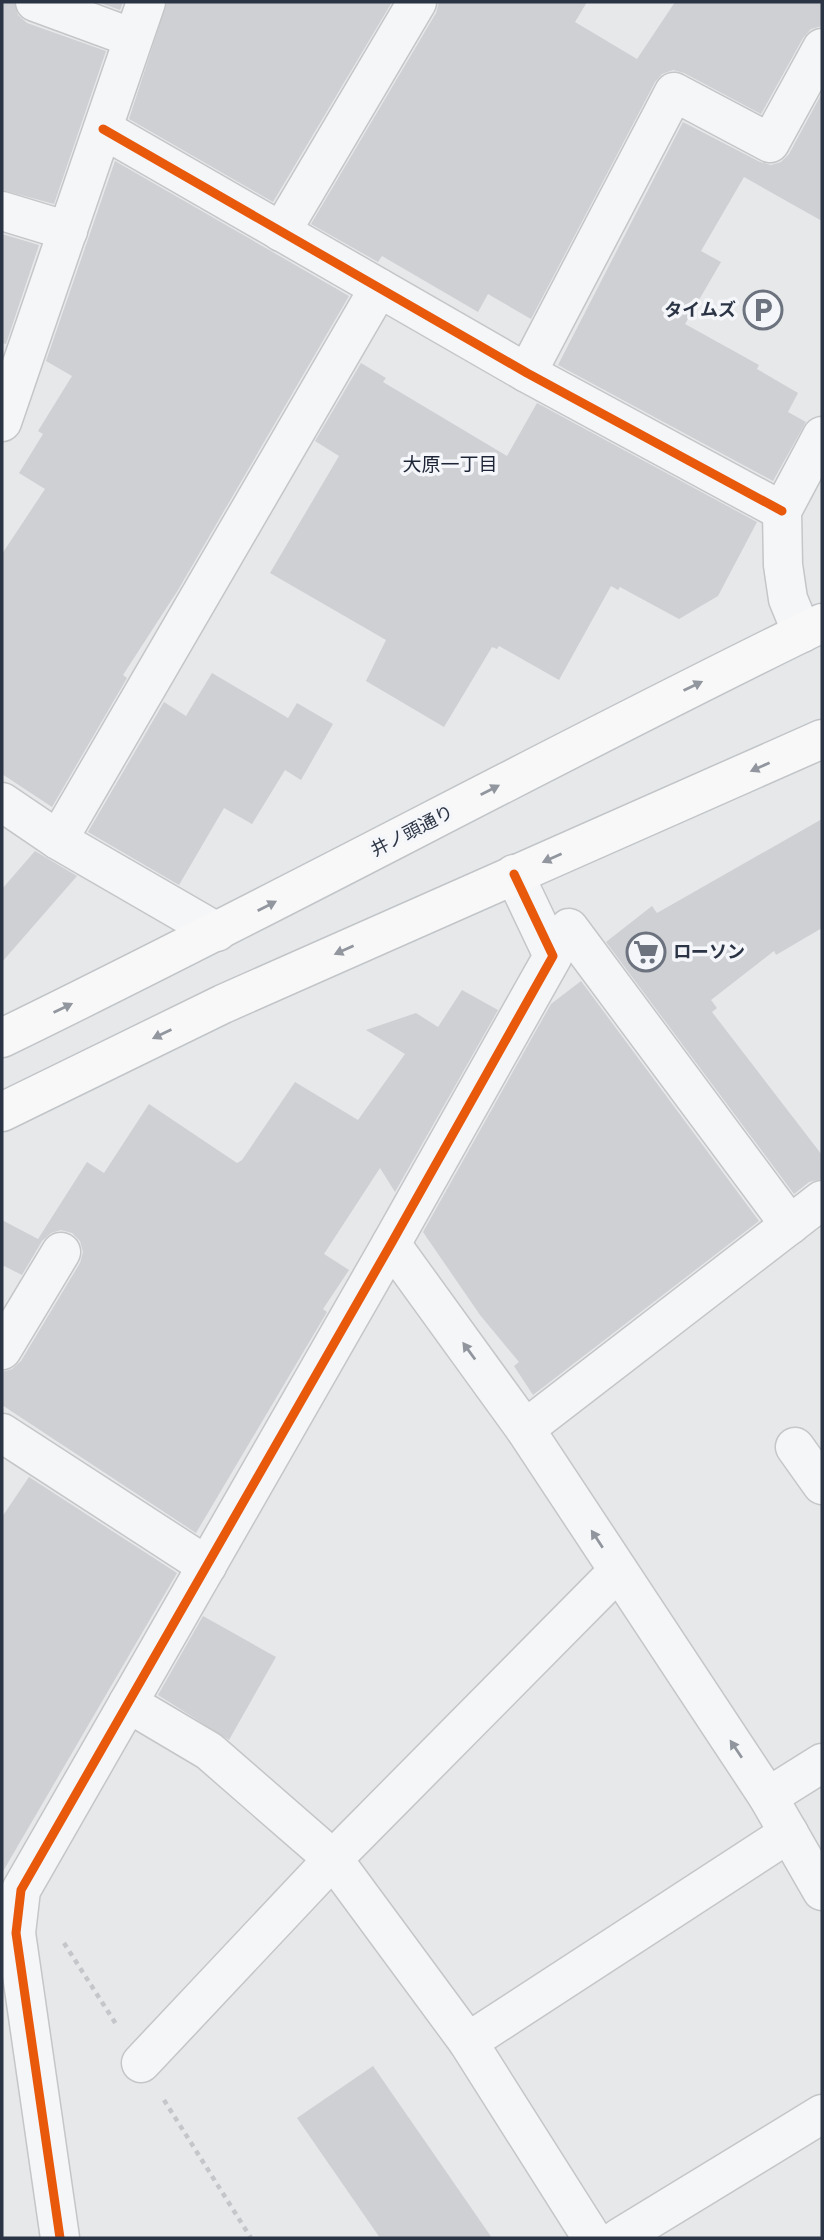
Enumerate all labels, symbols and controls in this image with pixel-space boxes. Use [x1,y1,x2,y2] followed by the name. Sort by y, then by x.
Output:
[742,289,784,331] parking icon: タイムズ
[664,299,736,321] place label: タイムズ
[402,453,498,476] district label: 大原一丁目
[683,680,703,692] one-way arrow
[750,761,770,773] one-way arrow
[480,784,500,796] one-way arrow
[367,801,457,861] street label: 井ノ頭通り
[541,853,562,864] one-way arrow
[257,901,277,912] one-way arrow
[625,931,667,973] supermarket icon: ローソン
[673,941,745,963] place label: ローソン
[333,945,354,956] one-way arrow
[53,1002,73,1014] one-way arrow
[152,1028,172,1039] one-way arrow
[462,1342,476,1360] one-way arrow
[590,1530,604,1548] one-way arrow
[730,1740,743,1759] one-way arrow

